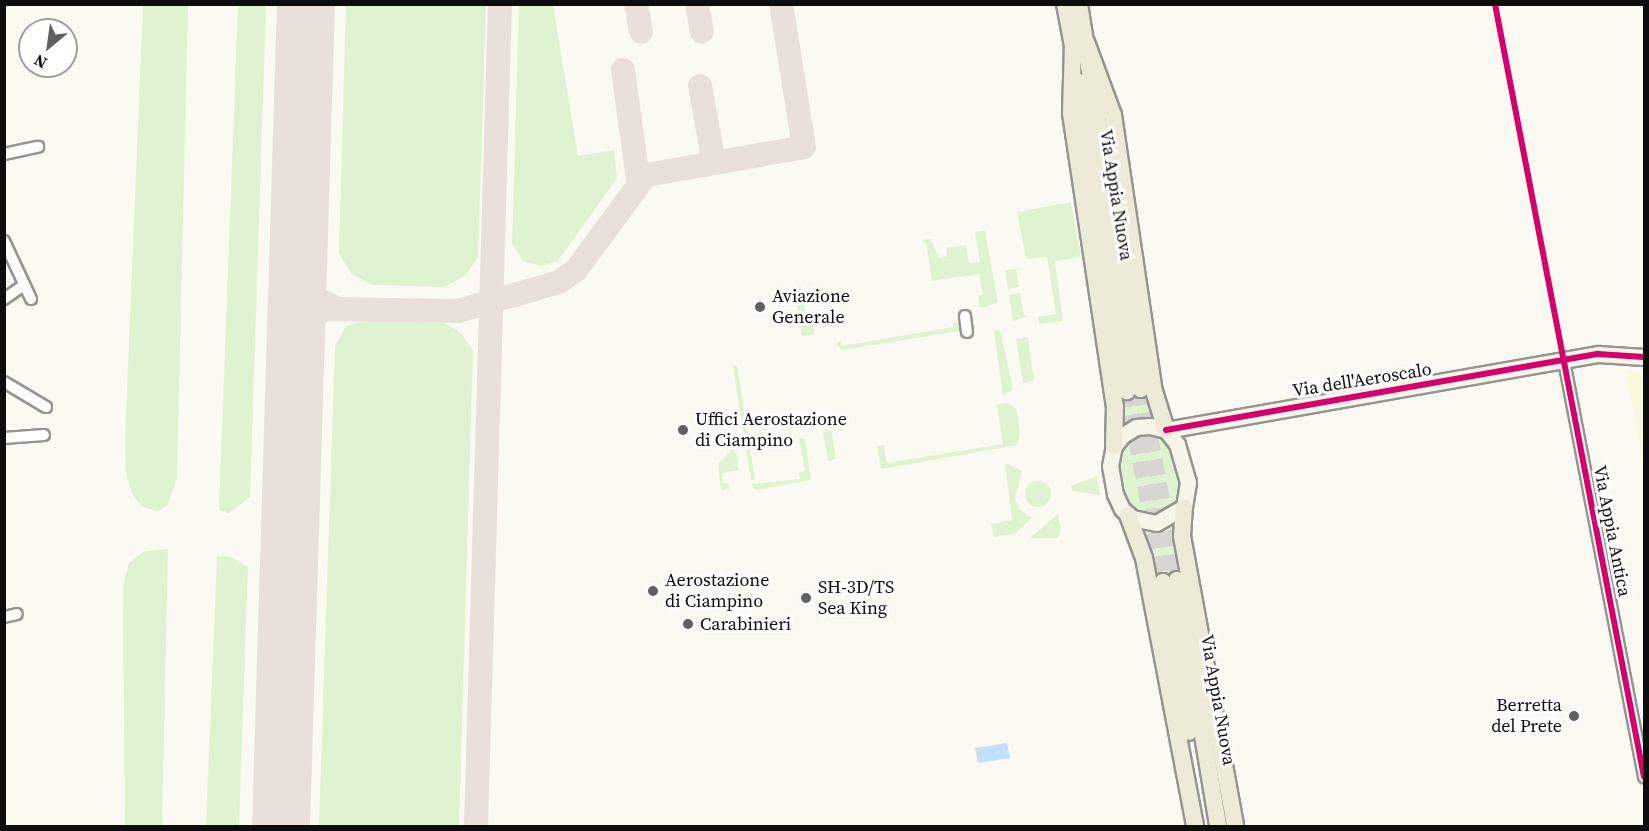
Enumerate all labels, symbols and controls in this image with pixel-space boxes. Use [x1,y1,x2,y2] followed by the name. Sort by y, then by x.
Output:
[18,18,78,78] north arrow
[30,50,51,74] text: N
[1095,128,1137,262] street label: Via Appia Nuova
[772,286,850,328] place label: Aviazione Generale
[753,300,767,314] marker: Aviazione Generale
[1291,358,1433,402] street label: Via dell'Aeroscalo
[695,409,847,452] place label: Uffici Aerostazione di Ciampino
[676,423,690,437] marker: Uffici Aerostazione di Ciampino
[1589,464,1635,598] street label: Via Appia Antica
[665,570,769,612] place label: Aerostazione di Ciampino
[818,577,894,620] place label: SH-3D/TS Sea King
[646,584,660,598] marker: Aerostazione di Ciampino
[799,591,813,605] marker: SH-3D/TS Sea King
[700,613,791,635] place label: Carabinieri
[681,617,695,631] marker: Carabinieri
[1196,633,1240,767] street label: Via Appia Nuova
[1491,695,1562,738] place label: Berretta del Prete
[1567,709,1581,723] marker: Berretta del Prete

